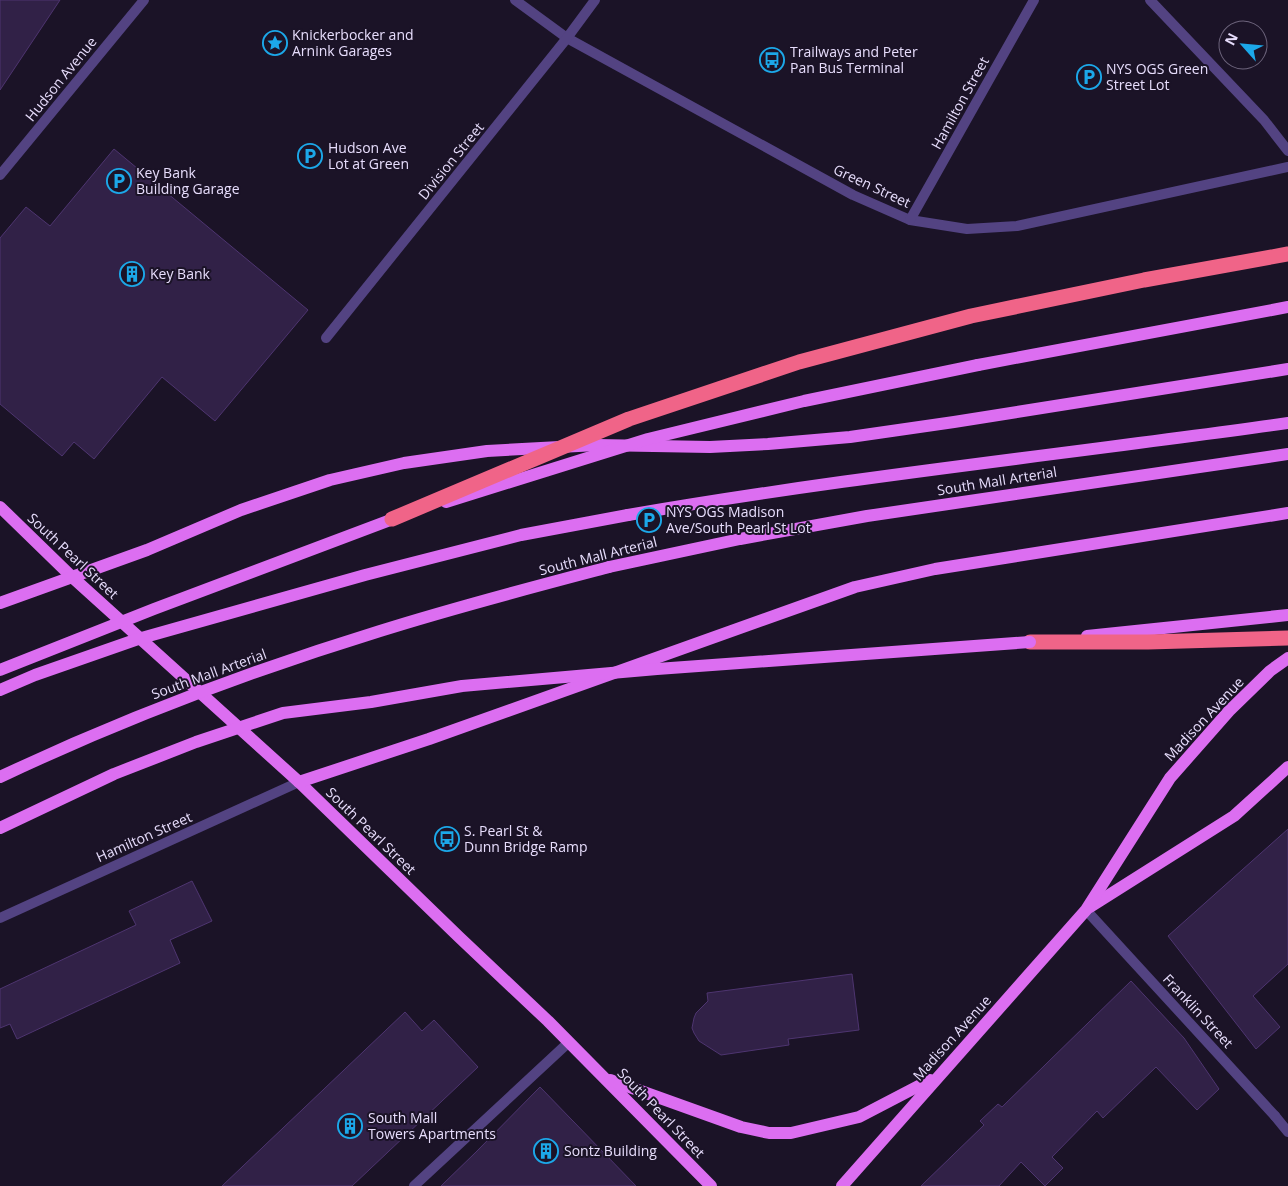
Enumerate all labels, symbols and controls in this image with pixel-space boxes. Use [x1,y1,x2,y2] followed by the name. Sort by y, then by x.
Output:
[1218,20,1268,70] north arrow
[292,25,414,60] place label: Knickerbocker and Arnink Garages
[1220,29,1242,48] text: N
[262,30,288,56] place icon: Knickerbocker and Arnink Garages
[21,32,101,125] street label: Hudson Avenue
[790,42,918,77] place label: Trailways and Peter Pan Bus Terminal
[759,47,785,73] bus stop icon: Trailways and Peter Pan Bus Terminal
[926,53,993,152] street label: Hamilton Street
[1106,59,1208,94] place label: NYS OGS Green Street Lot
[1076,64,1102,90] parking icon: NYS OGS Green Street Lot
[414,118,488,203] street label: Division Street
[328,138,409,173] place label: Hudson Ave Lot at Green
[297,143,323,169] parking icon: Hudson Ave Lot at Green
[831,159,914,212] street label: Green Street
[136,163,240,198] place label: Key Bank Building Garage
[106,168,132,194] parking icon: Key Bank Building Garage
[119,261,145,287] building icon: Key Bank
[150,264,210,283] place label: Key Bank
[936,462,1058,499] street label: South Mall Arterial
[666,502,811,537] place label: NYS OGS Madison Ave/South Pearl St Lot
[636,507,662,533] parking icon: NYS OGS Madison Ave/South Pearl St Lot
[24,508,123,603] street label: South Pearl Street
[537,532,659,579] street label: South Mall Arterial
[149,644,269,703] street label: South Mall Arterial
[1160,672,1248,765] street label: Madison Avenue
[322,783,420,878] street label: South Pearl Street
[93,807,195,866] street label: Hamilton Street
[464,821,587,856] place label: S. Pearl St & Dunn Bridge Ramp
[434,826,460,852] bus stop icon: S. Pearl St & Dunn Bridge Ramp
[1159,969,1238,1052] street label: Franklin Street
[908,991,995,1084] street label: Madison Avenue
[614,1064,709,1162] street label: South Pearl Street
[368,1108,496,1143] place label: South Mall Towers Apartments
[337,1113,363,1139] building icon: South Mall Towers Apartments
[533,1138,559,1164] building icon: Sontz Building
[564,1141,657,1160] place label: Sontz Building

